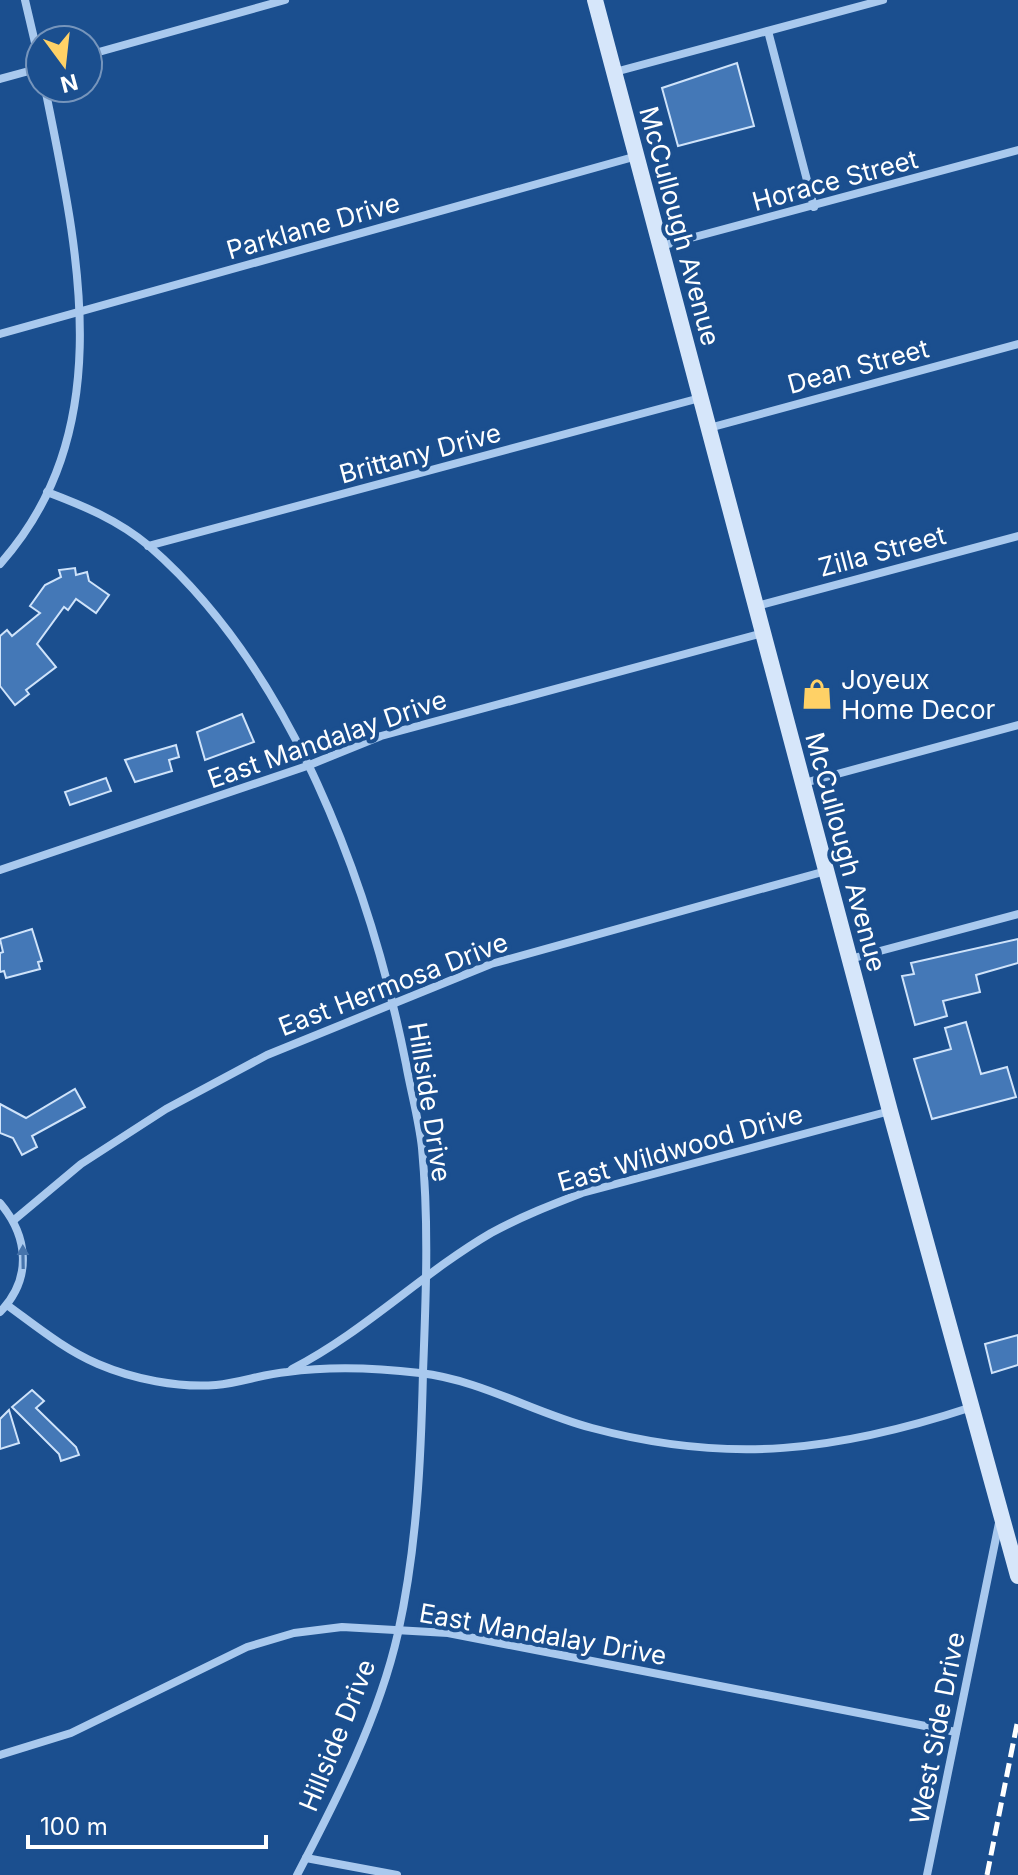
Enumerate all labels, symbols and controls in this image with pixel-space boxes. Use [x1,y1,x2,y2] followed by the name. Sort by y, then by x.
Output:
[24,24,104,104] north arrow
[58,69,81,98] text: N
[633,103,727,349] street label: McCullough Avenue
[749,143,921,217] street label: Horace Street
[223,186,403,266] street label: Parklane Drive
[784,332,932,400] street label: Dean Street
[336,417,504,489] street label: Brittany Drive
[815,519,949,583] street label: Zilla Street
[841,664,996,725] place label: Joyeux Home Decor
[800,677,834,711] shop icon: Joyeux Home Decor
[203,684,451,794] street label: East Mandalay Drive
[799,729,893,975] street label: McCullough Avenue
[274,926,512,1042] street label: East Hermosa Drive
[402,1020,458,1184] street label: Hillside Drive
[554,1098,806,1198] street label: East Wildwood Drive
[17,1244,29,1269] one-way arrow
[417,1597,669,1671] street label: East Mandalay Drive
[903,1629,971,1827] street label: West Side Drive
[292,1654,382,1816] street label: Hillside Drive
[28,1799,266,1849] scale bar
[40,1812,108,1841] text: 100 m

